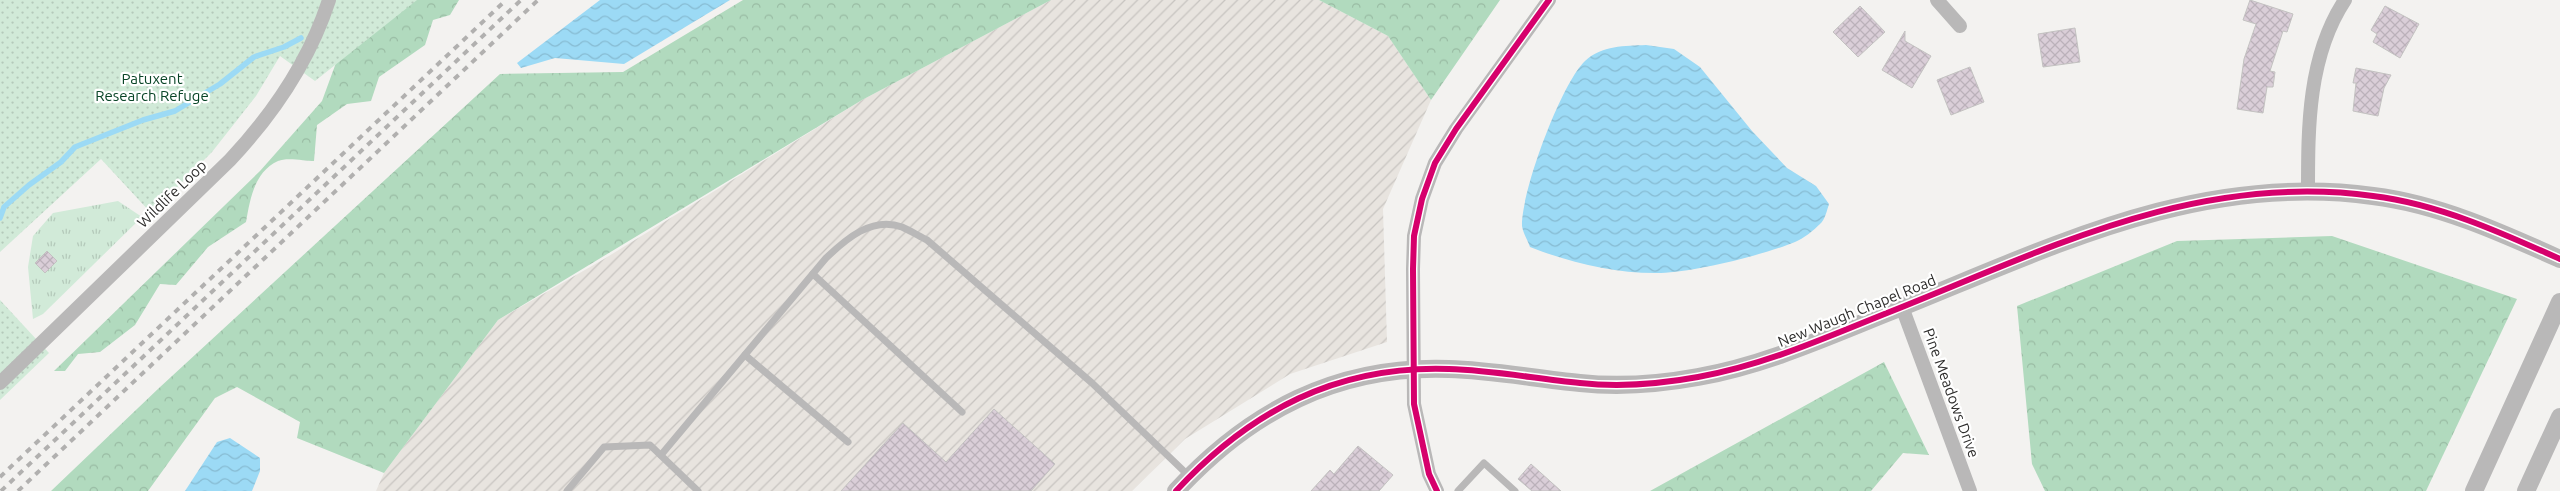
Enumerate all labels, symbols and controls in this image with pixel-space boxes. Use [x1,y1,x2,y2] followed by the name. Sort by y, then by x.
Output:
[95,70,209,104] park label: Patuxent Research Refuge
[134,156,210,231] street label: Wildlife Loop
[1775,271,1938,350] street label: New Waugh Chapel Road
[1920,326,1983,460] street label: Pine Meadows Drive

